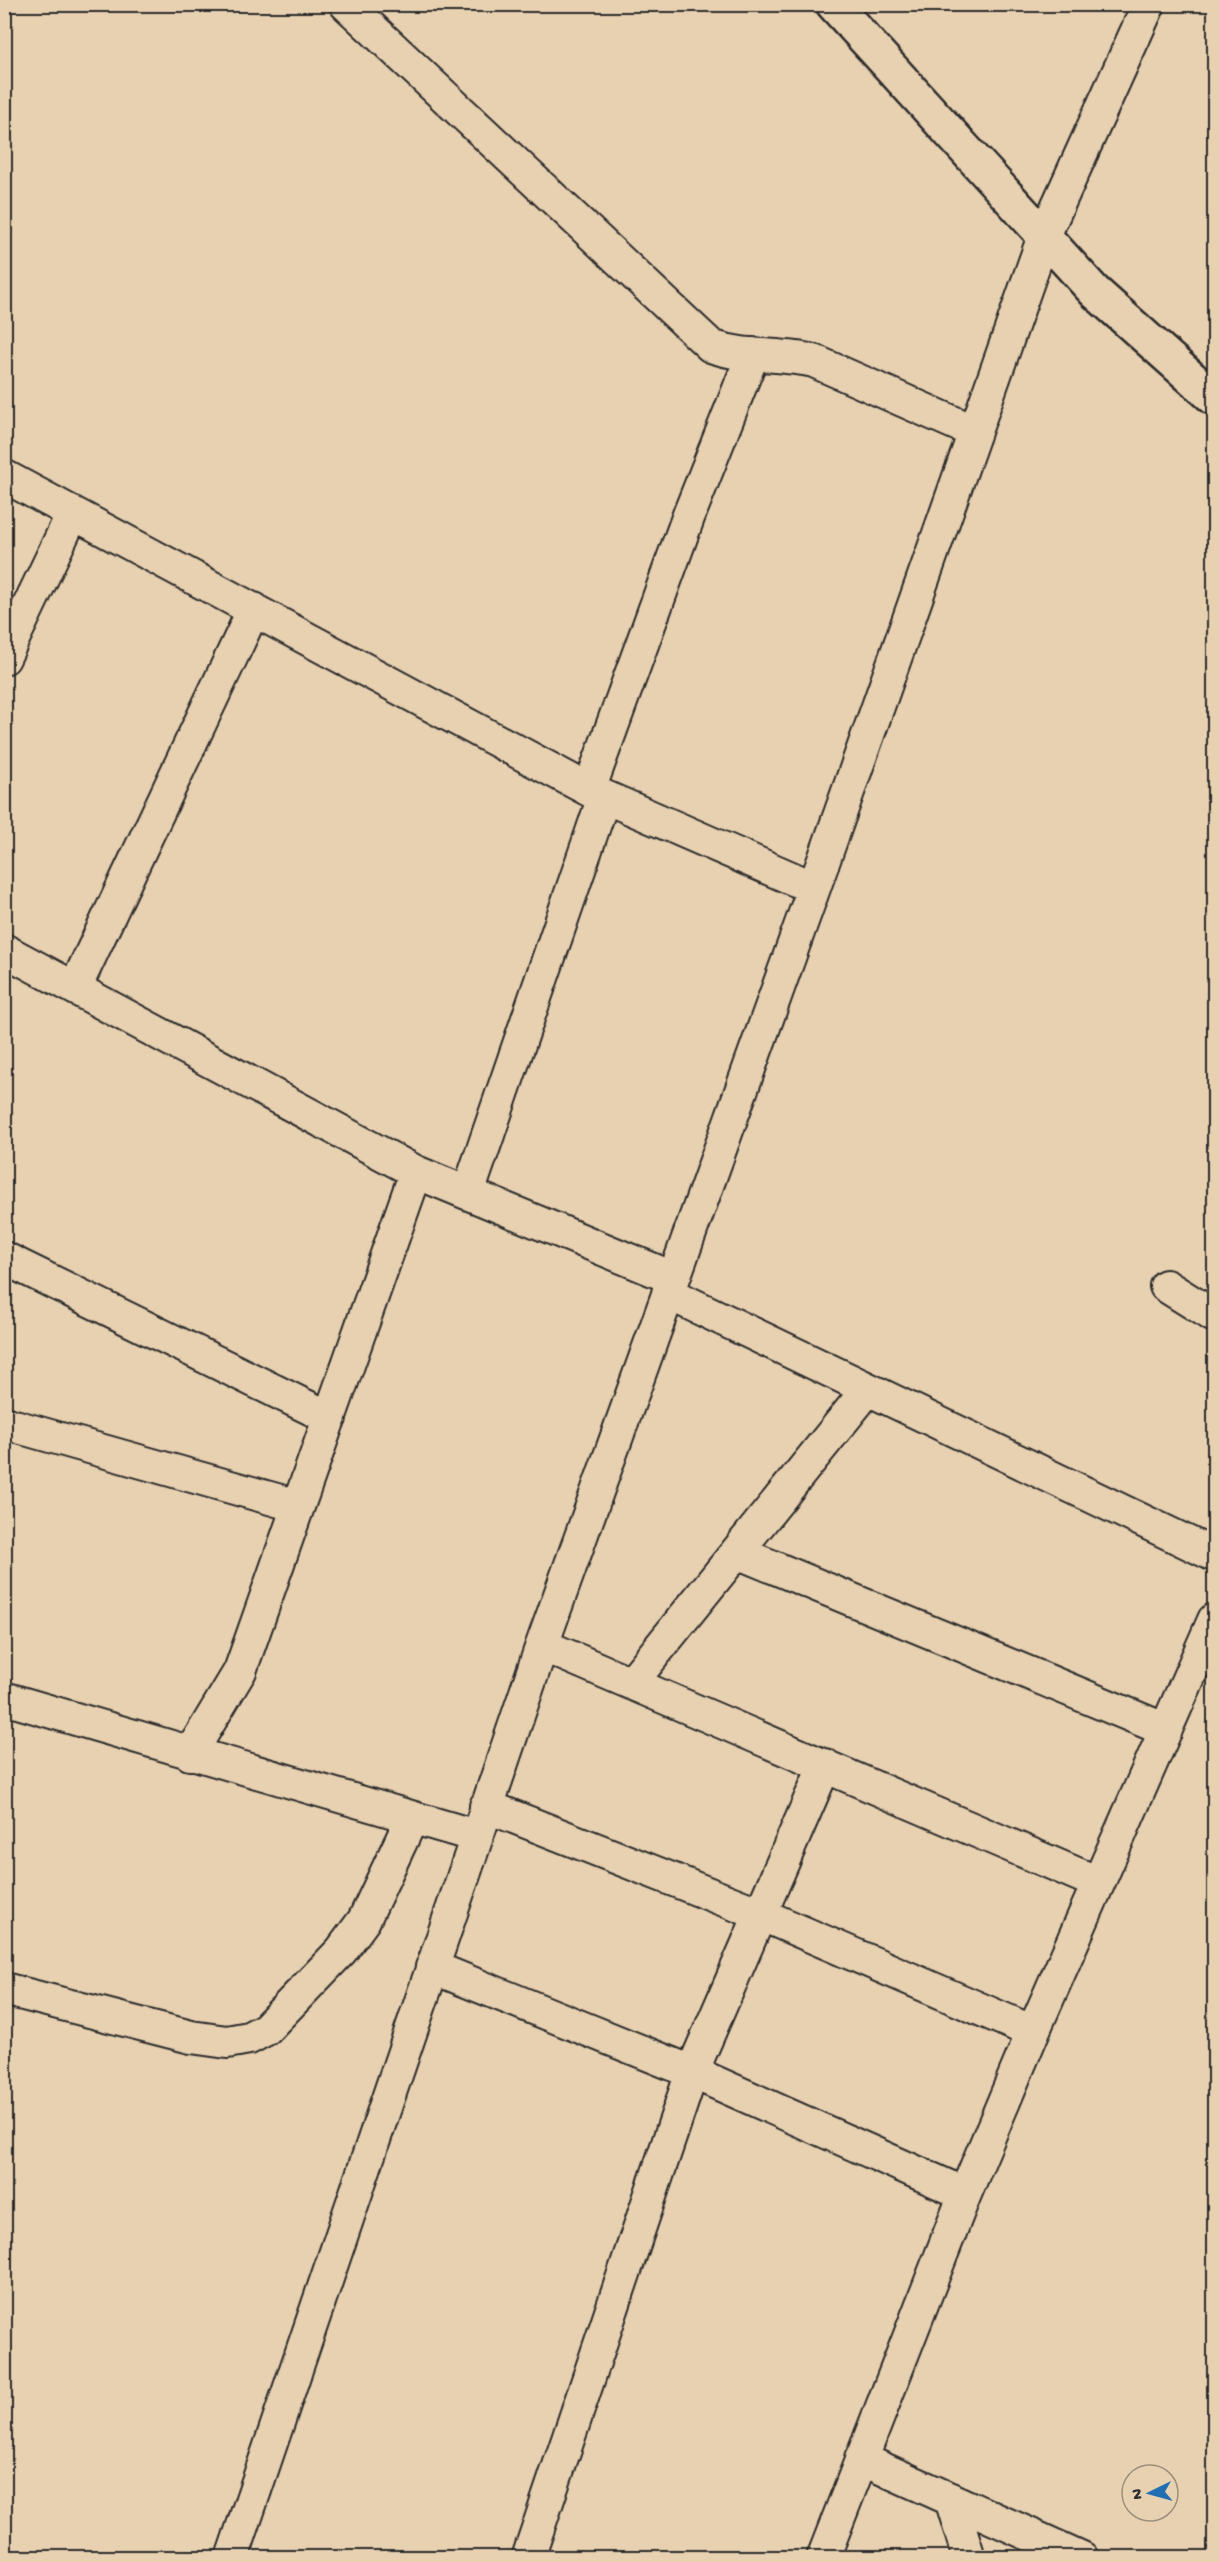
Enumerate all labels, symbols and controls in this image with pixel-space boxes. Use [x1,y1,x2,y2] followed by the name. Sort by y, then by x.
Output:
[1120,2463,1180,2523] north arrow
[1129,2487,1148,2500] text: N

